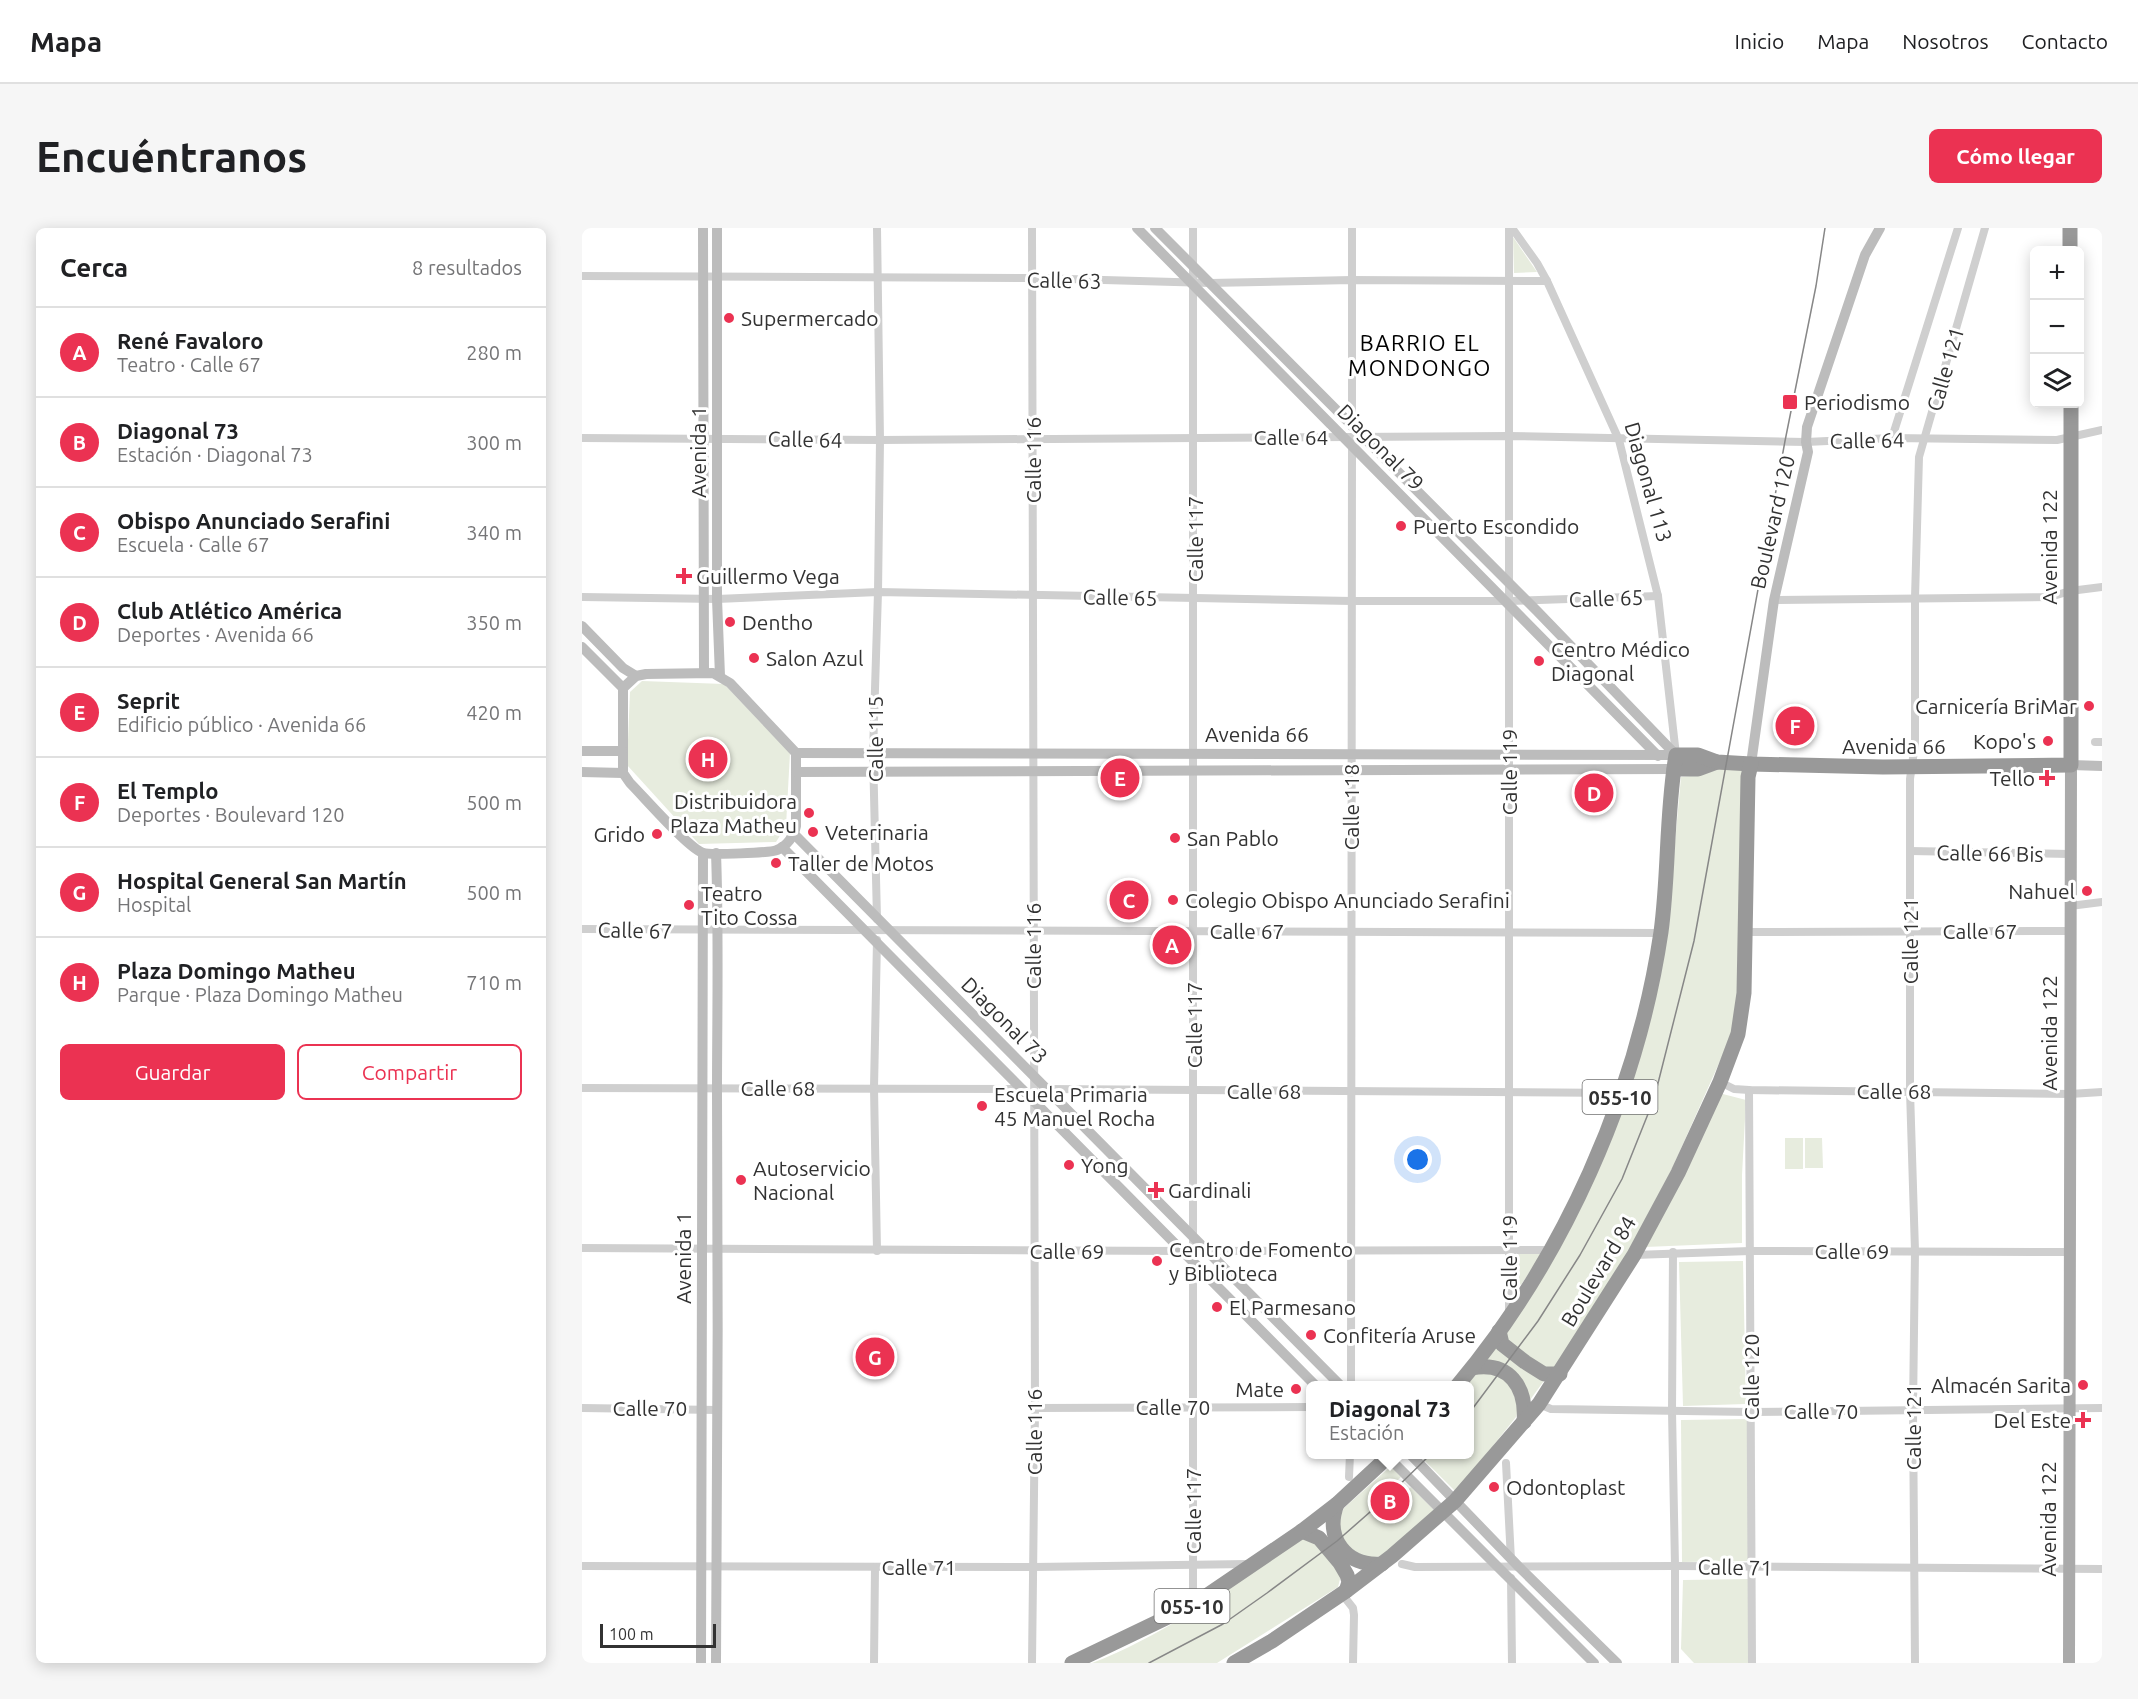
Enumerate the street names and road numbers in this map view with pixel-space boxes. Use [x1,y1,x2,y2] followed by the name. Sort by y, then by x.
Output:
[1026,267,1102,293] street label: Calle 63
[1922,324,1968,414] street label: Calle 121
[1333,399,1429,495] street label: Diagonal 79
[686,406,710,498] street label: Avenida 1
[1021,417,1045,503] street label: Calle 116
[1620,419,1678,545] street label: Diagonal 113
[1254,425,1328,449] street label: Calle 64
[767,426,843,452] street label: Calle 64
[1829,427,1905,453] street label: Calle 64
[1745,453,1799,591] street label: Boulevard 120
[2037,489,2061,605] street label: Avenida 122
[1183,496,1207,582] street label: Calle 117
[1082,584,1158,610] street label: Calle 65
[1568,585,1644,611] street label: Calle 65
[863,696,887,782] street label: Calle 115
[1205,722,1309,746] street label: Avenida 66
[1497,729,1521,815] street label: Calle 119
[1842,734,1946,758] street label: Avenida 66
[1339,764,1363,850] street label: Calle 118
[1936,840,2044,866] street label: Calle 66 Bis
[1898,898,1922,984] street label: Calle 121
[1021,903,1045,989] street label: Calle 116
[597,917,673,943] street label: Calle 67
[1210,919,1284,943] street label: Calle 67
[1943,919,2017,943] street label: Calle 67
[957,972,1053,1068] street label: Diagonal 73
[2037,975,2061,1091] street label: Avenida 122
[1182,982,1206,1068] street label: Calle 117
[741,1076,815,1100] street label: Calle 68
[1227,1079,1301,1103] street label: Calle 68
[1857,1079,1931,1103] street label: Calle 68
[1582,1080,1658,1114] road number: 055-10
[1556,1211,1640,1331] street label: Boulevard 84
[671,1212,695,1304] street label: Avenida 1
[1497,1215,1521,1301] street label: Calle 119
[1030,1239,1104,1263] street label: Calle 69
[1815,1239,1889,1263] street label: Calle 69
[1739,1334,1763,1420] street label: Calle 120
[1901,1384,1925,1470] street label: Calle 121
[1022,1389,1046,1475] street label: Calle 116
[1136,1395,1210,1419] street label: Calle 70
[613,1396,687,1420] street label: Calle 70
[1784,1399,1858,1423] street label: Calle 70
[2036,1461,2060,1577] street label: Avenida 122
[1181,1468,1205,1554] street label: Calle 117
[1697,1554,1773,1580] street label: Calle 71
[882,1555,956,1579] street label: Calle 71
[1154,1589,1230,1623] road number: 055-10

